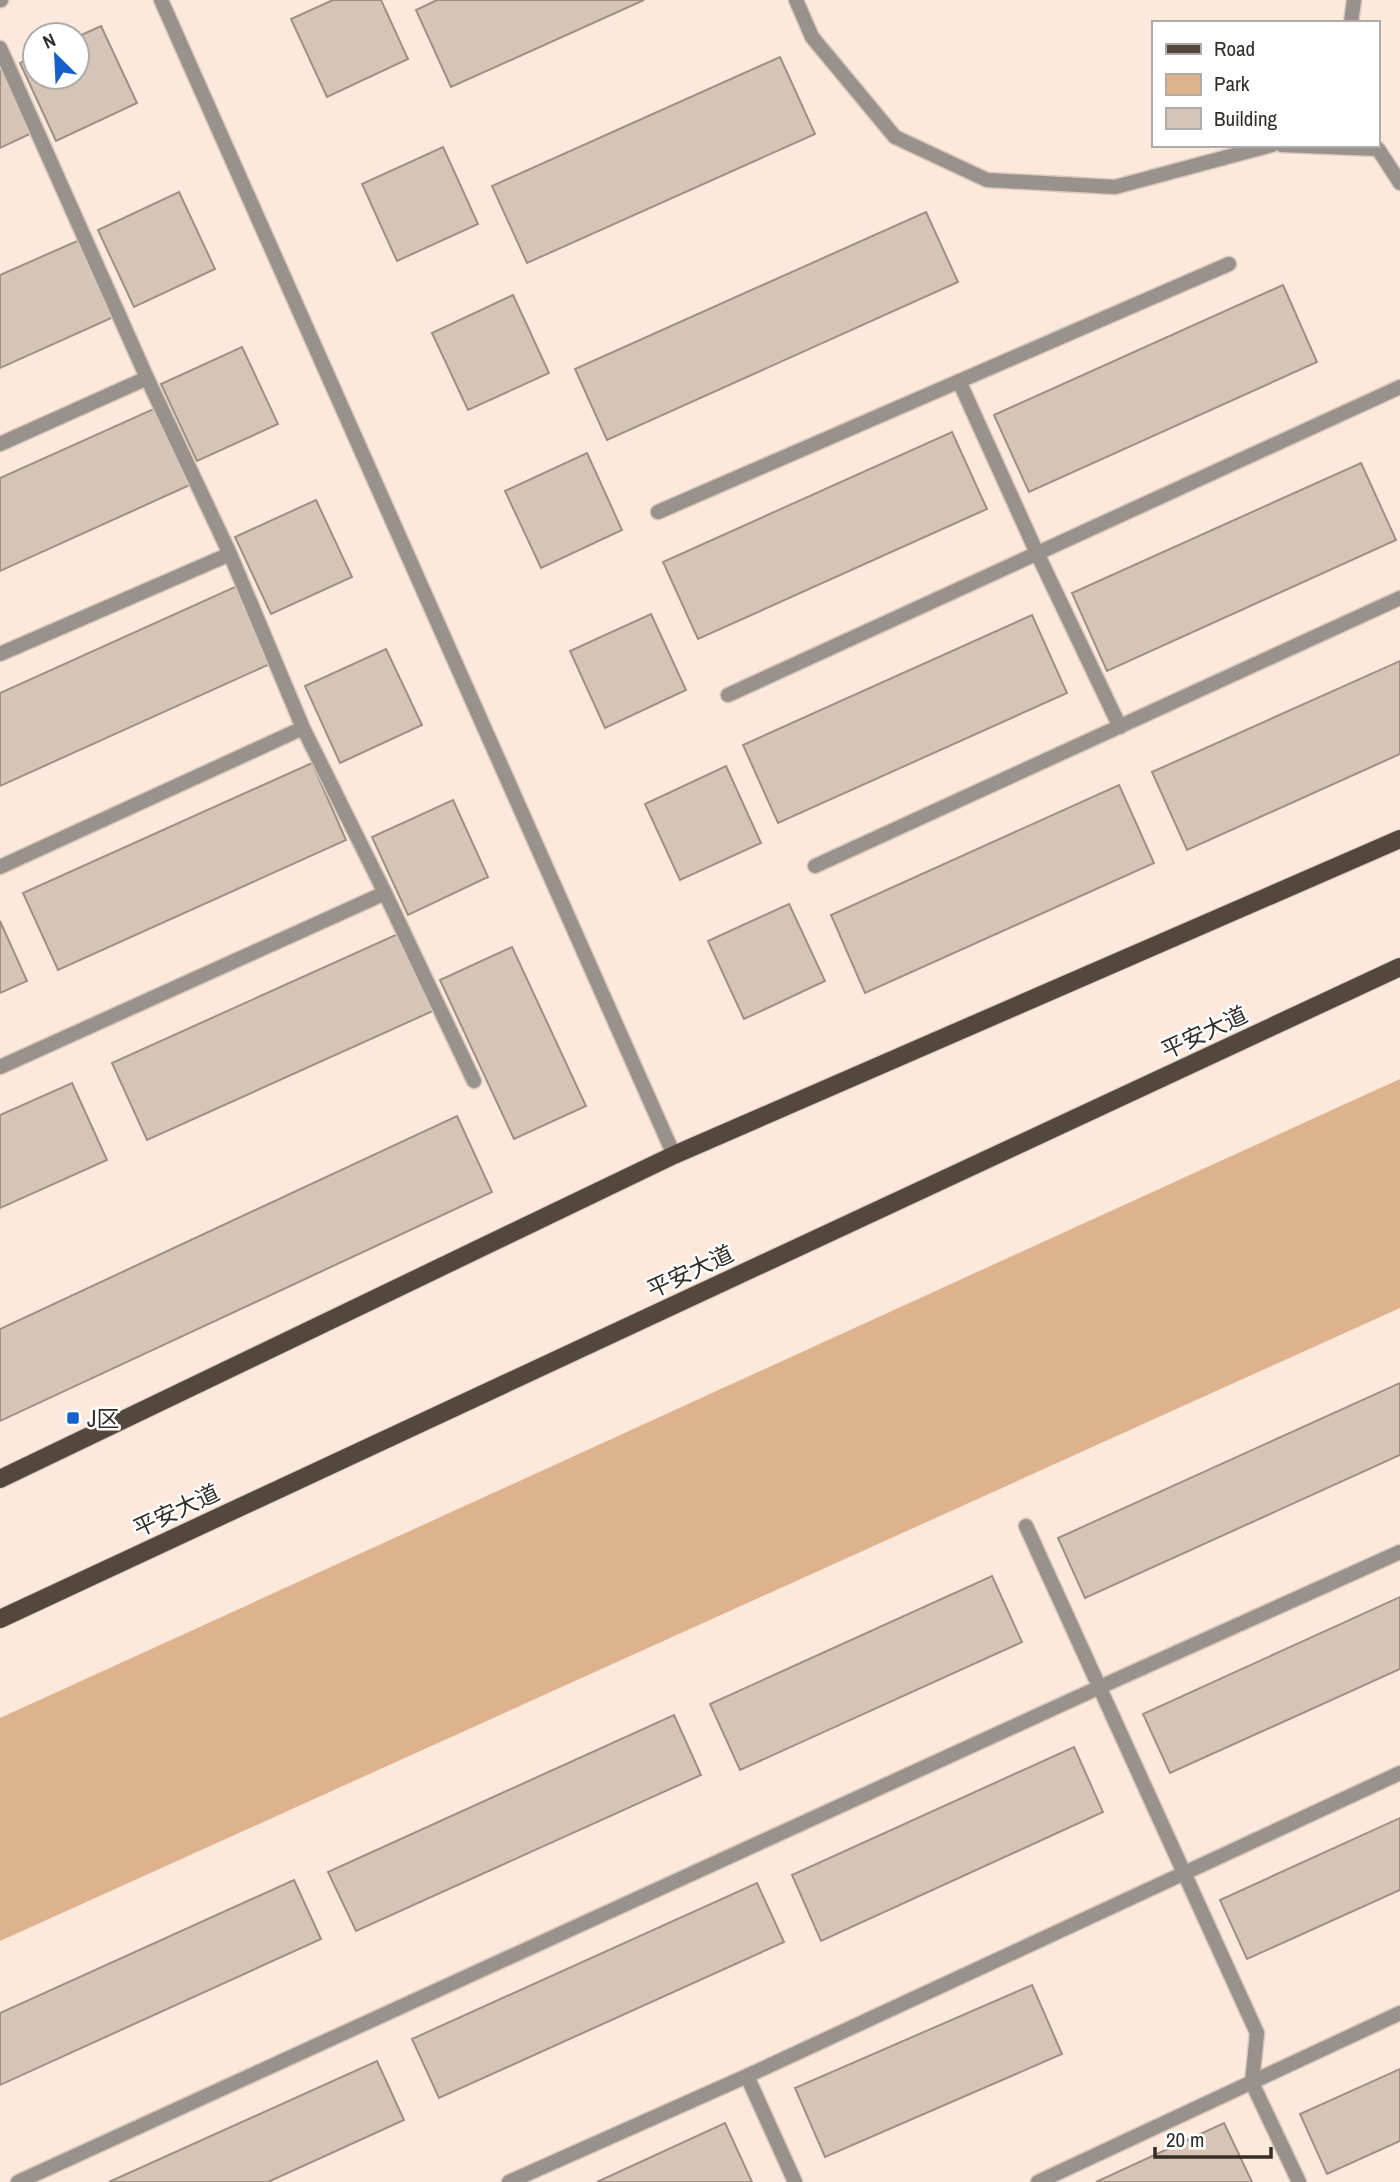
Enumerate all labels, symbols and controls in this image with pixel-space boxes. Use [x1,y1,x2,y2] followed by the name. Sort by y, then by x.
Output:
[21,21,91,91] north arrow
[1152,21,1379,147] legend
[39,26,60,55] text: N
[1214,34,1255,63] text: Road
[1214,69,1250,98] text: Park
[1214,104,1278,133] text: Building
[1156,999,1252,1065] street label: 平安大道
[642,1238,738,1304] street label: 平安大道
[87,1403,119,1434] place label: J区
[65,1410,81,1426] marker: J区
[128,1477,224,1543] street label: 平安大道
[1155,2116,1270,2160] scale bar
[1166,2125,1204,2154] text: 20 m

